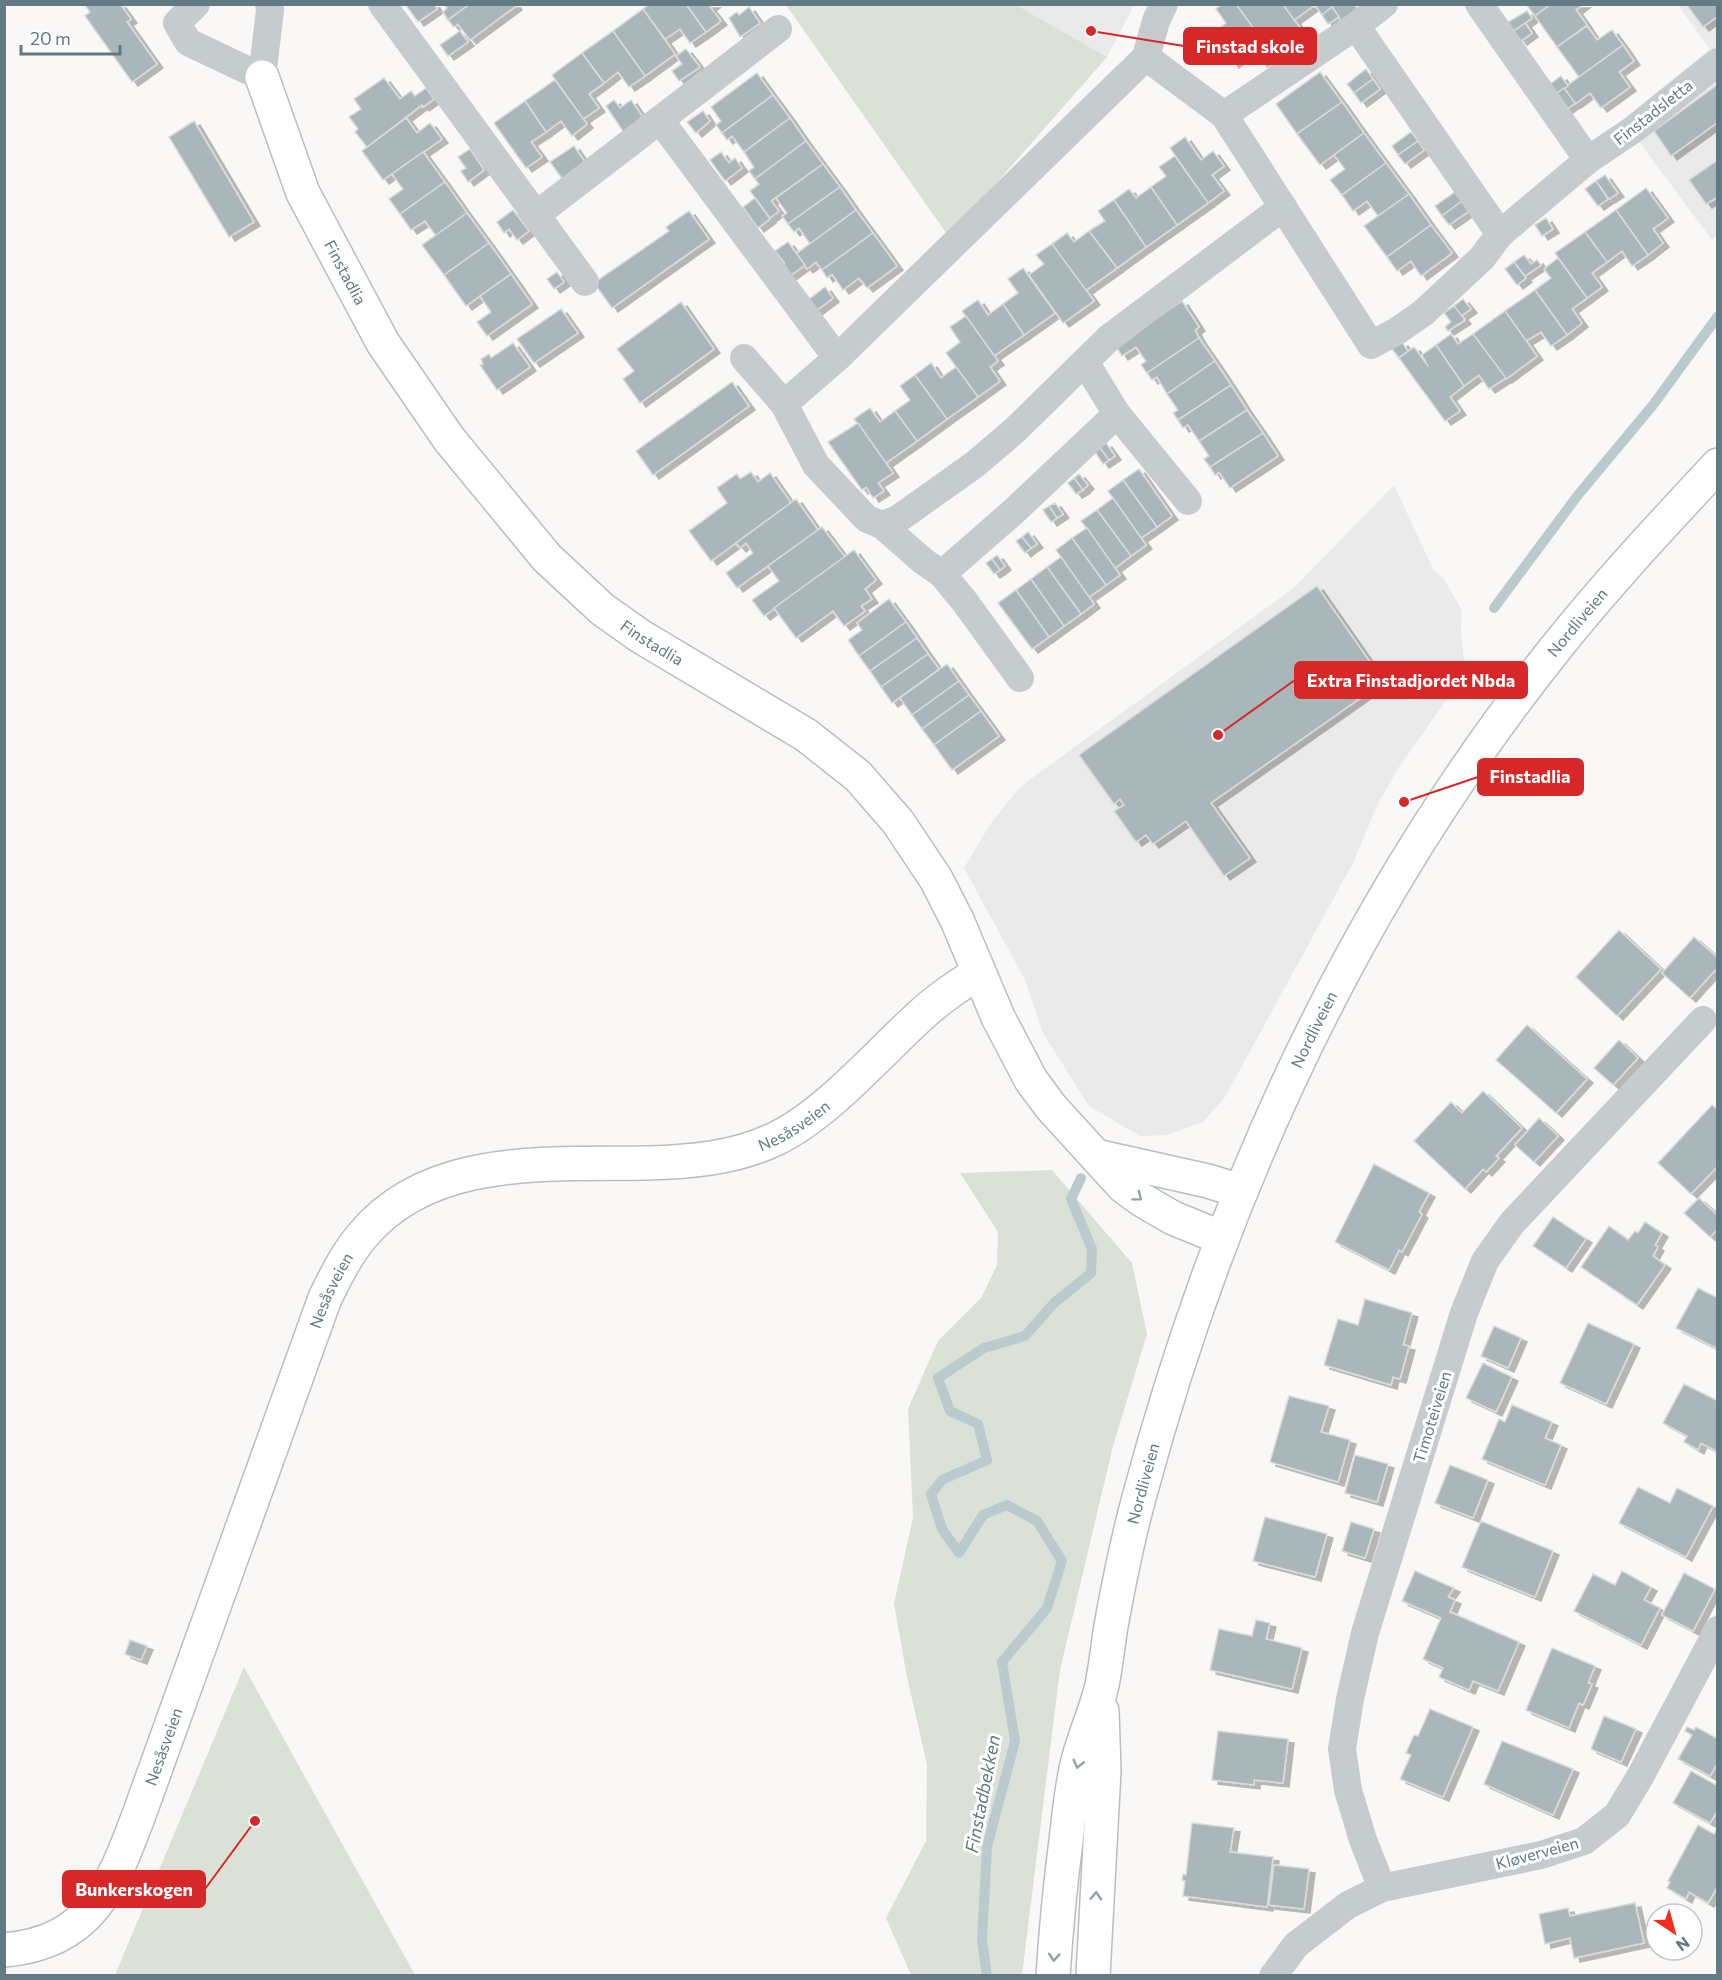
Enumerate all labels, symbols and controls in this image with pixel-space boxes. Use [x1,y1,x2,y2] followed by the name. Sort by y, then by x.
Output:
[21,18,120,56] scale bar
[30,27,71,49] text: 20 m
[1184,28,1316,64] callout: Finstad skole
[1196,35,1304,57] text: Finstad skole
[1609,75,1696,148] street label: Finstadsletta
[321,237,371,308] street label: Finstadlia
[1543,584,1611,660] street label: Nordliveien
[617,615,687,669] street label: Finstadlia
[1295,662,1527,698] callout: Extra Finstadjordet Nbda
[1307,669,1515,691] text: Extra Finstadjordet Nbda
[1478,759,1583,795] callout: Finstadlia
[1489,765,1571,787] text: Finstadlia
[1286,988,1340,1071] street label: Nordliveien
[755,1096,833,1154] street label: Nesåsveien
[1131,1189,1142,1200] one-way arrow
[305,1249,356,1331] street label: Nesåsveien
[1409,1369,1454,1465] street label: Timoteiveien
[1122,1441,1163,1526] street label: Nordliveien
[140,1705,186,1788] street label: Nesåsveien
[960,1733,1004,1855] water label: Finstadbekken
[1072,1759,1085,1769] one-way arrow
[1493,1832,1580,1873] street label: Kløverveien
[63,1871,205,1907] callout: Bunkerskogen
[75,1878,193,1900] text: Bunkerskogen
[1090,1892,1103,1901] one-way arrow
[1644,1902,1704,1962] north arrow
[1673,1933,1694,1956] text: N
[1048,1953,1061,1962] one-way arrow

